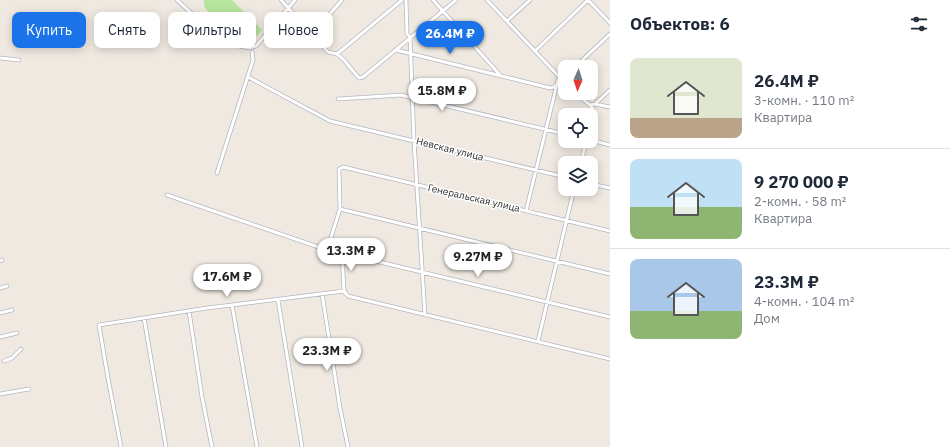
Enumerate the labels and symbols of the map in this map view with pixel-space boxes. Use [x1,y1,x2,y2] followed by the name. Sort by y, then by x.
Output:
[413,21,487,55] pin: 26.4M ₽
[558,60,598,100] north arrow
[405,78,479,112] pin: 15.8M ₽
[415,134,486,164] street label: Невская улица
[427,181,522,215] street label: Генеральская улица
[314,238,388,272] pin: 13.3M ₽
[441,244,515,278] pin: 9.27M ₽
[190,264,264,298] pin: 17.6M ₽
[290,338,364,372] pin: 23.3M ₽

